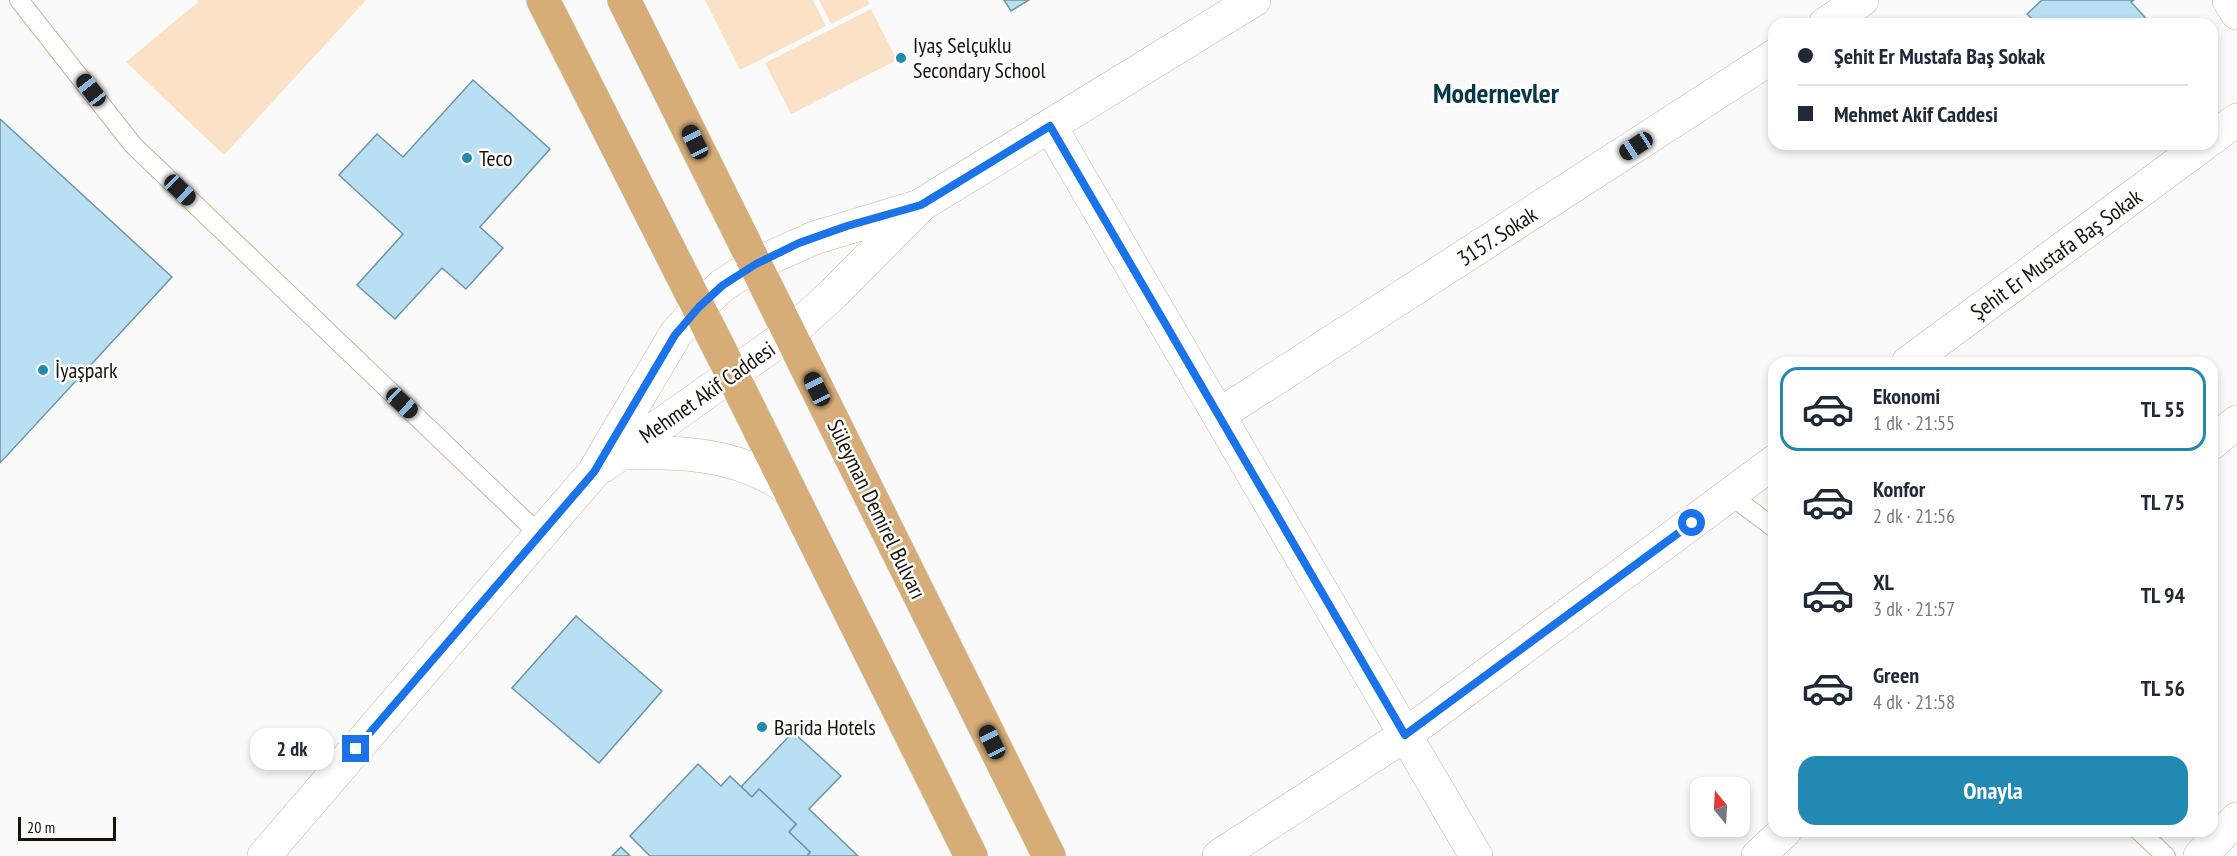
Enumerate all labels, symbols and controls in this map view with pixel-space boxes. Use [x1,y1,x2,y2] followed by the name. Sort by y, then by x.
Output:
[913,31,1047,84] place label: Iyaş Selçuklu Secondary School
[1834,42,2045,70] text: Şehit Er Mustafa Baş Sokak
[894,51,908,65] marker: Iyaş Selçuklu Secondary School
[73,70,109,110] car
[1433,74,1560,111] district label: Modernevler
[1834,100,1998,128] text: Mehmet Akif Caddesi
[679,122,711,162] car
[1616,129,1656,163] car
[479,144,512,172] place label: Teco
[460,151,474,165] marker: Teco
[161,171,199,209] car
[1965,182,2147,326] street label: Şehit Er Mustafa Baş Sokak
[1452,200,1543,272] street label: 3157. Sokak
[634,335,780,449] street label: Mehmet Akif Caddesi
[55,356,118,384] place label: İyaşpark
[36,363,50,377] marker: İyaşpark
[801,369,833,409] car
[1801,382,1855,436] icon: car
[1873,382,1940,410] text: Ekonomi
[383,384,421,422] car
[2141,395,2185,423] text: TL 55
[1873,410,1955,436] text: 1 dk · 21:55
[821,415,933,603] street label: Süleyman Demirel Bulvarı
[1801,475,1855,529] icon: car
[1873,475,1925,503] text: Konfor
[2141,488,2185,516] text: TL 75
[1873,503,1955,529] text: 2 dk · 21:56
[1678,509,1705,536] route start
[1801,568,1855,622] icon: car
[1873,568,1894,596] text: XL
[2141,581,2185,609] text: TL 94
[1873,596,1955,622] text: 3 dk · 21:57
[1801,661,1855,715] icon: car
[1873,661,1919,689] text: Green
[2141,674,2185,702] text: TL 56
[1873,689,1955,715] text: 4 dk · 21:58
[774,713,876,741] place label: Barida Hotels
[755,720,769,734] marker: Barida Hotels
[976,722,1008,762] car
[251,728,335,770] callout: 2 dk
[342,735,369,762] route end
[277,736,307,762] text: 2 dk
[1798,756,2188,825] button: Onayla
[1690,777,1750,837] north arrow
[1690,777,1750,837] map controls
[18,814,116,842] scale bar
[27,817,55,837] text: 20 m

